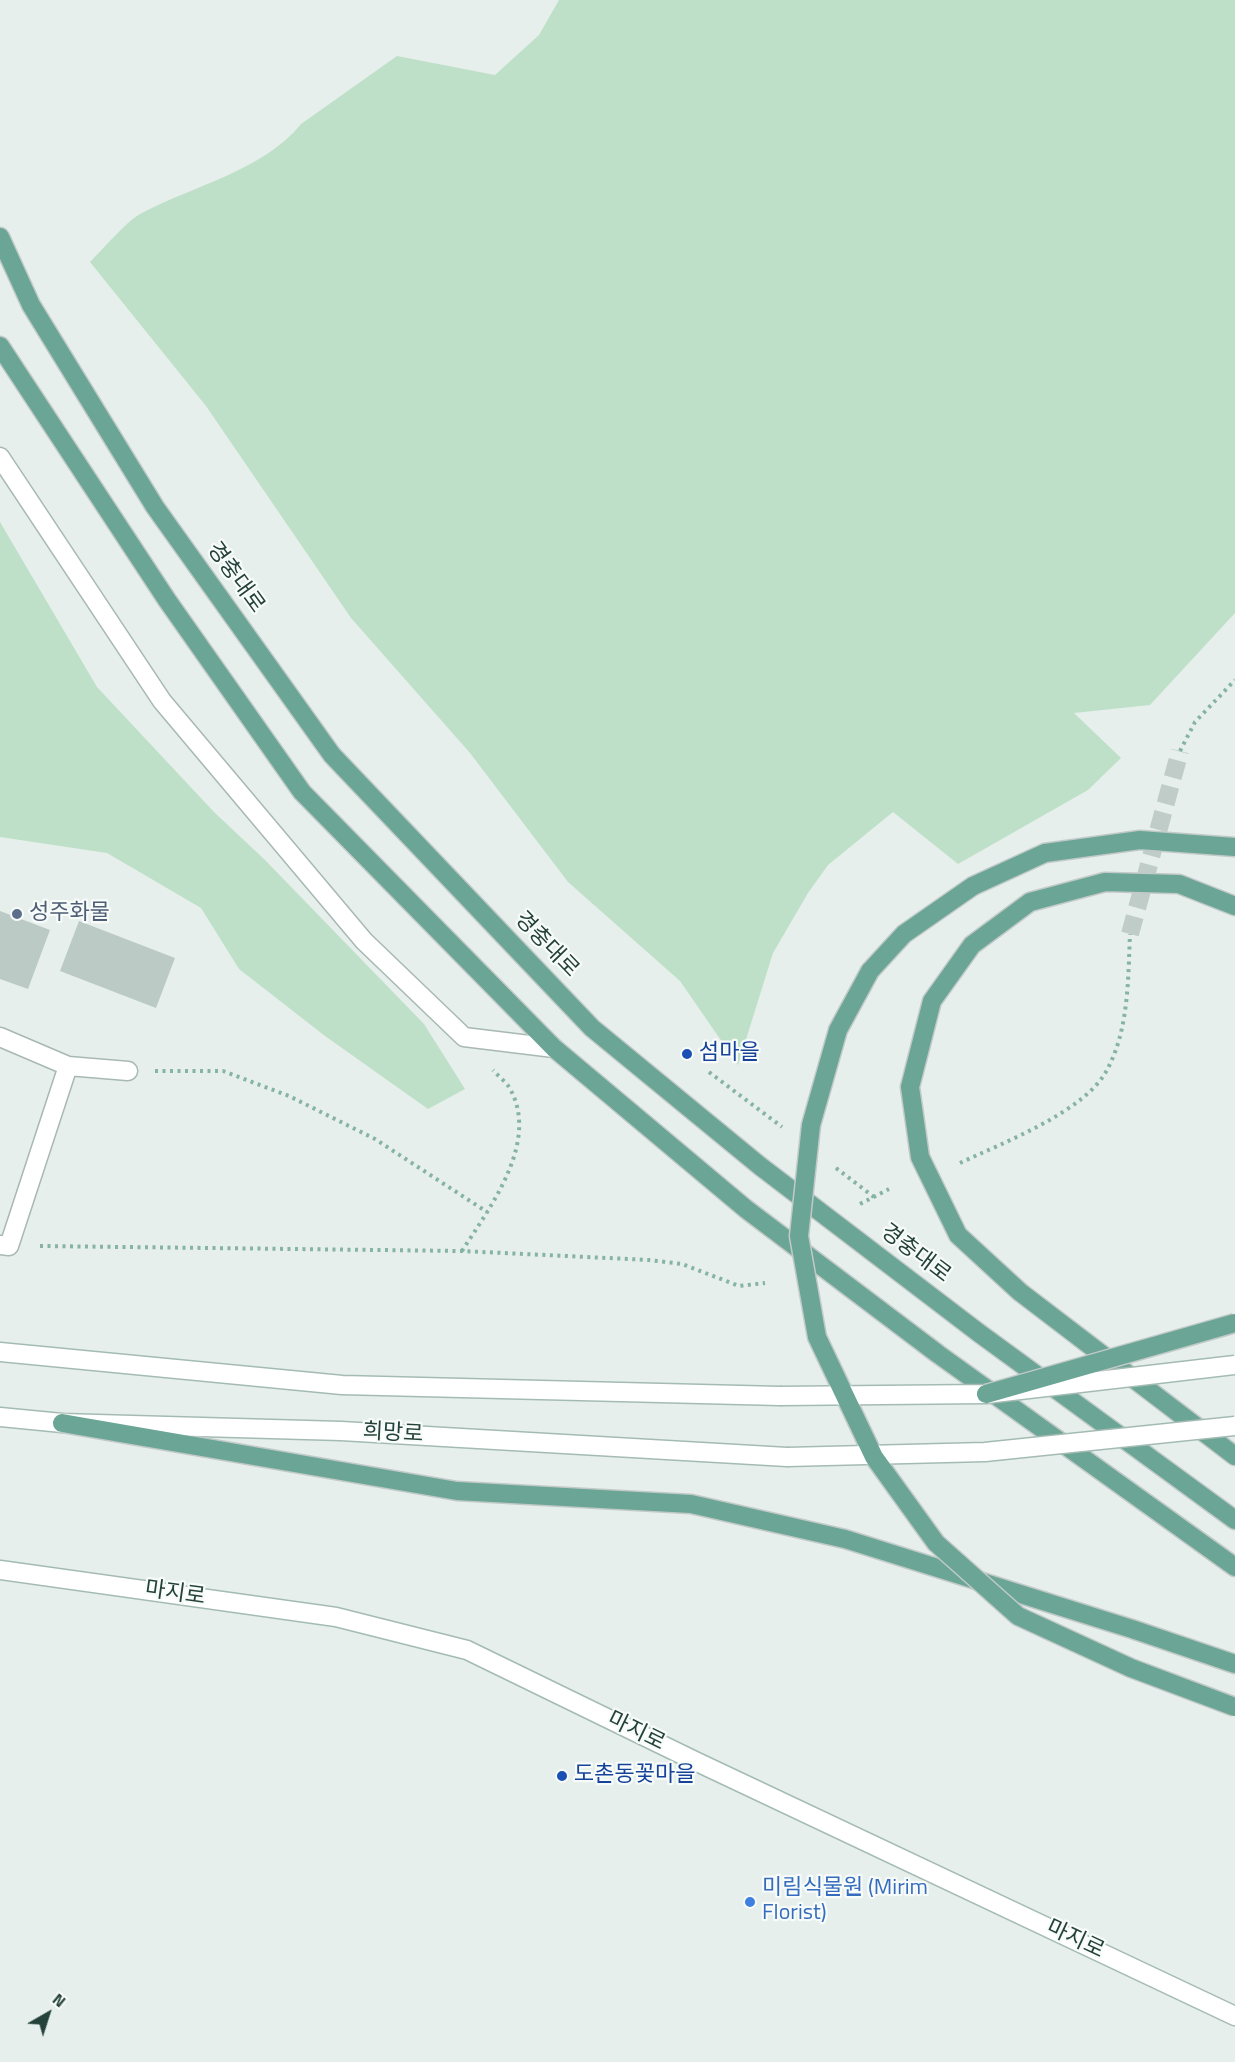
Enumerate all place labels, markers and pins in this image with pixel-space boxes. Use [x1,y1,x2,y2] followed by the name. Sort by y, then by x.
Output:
[29,901,110,927] place label: 성주화물
[10,907,24,921] marker: 성주화물
[699,1041,760,1067] place label: 섬마을
[680,1047,694,1061] marker: 섬마을
[574,1763,695,1789] place label: 도촌동꽃마을
[555,1769,569,1783] marker: 도촌동꽃마을
[762,1876,928,1928] place label: 미림식물원 (Mirim Florist)
[743,1895,757,1909] marker: 미림식물원 (Mirim Florist)

